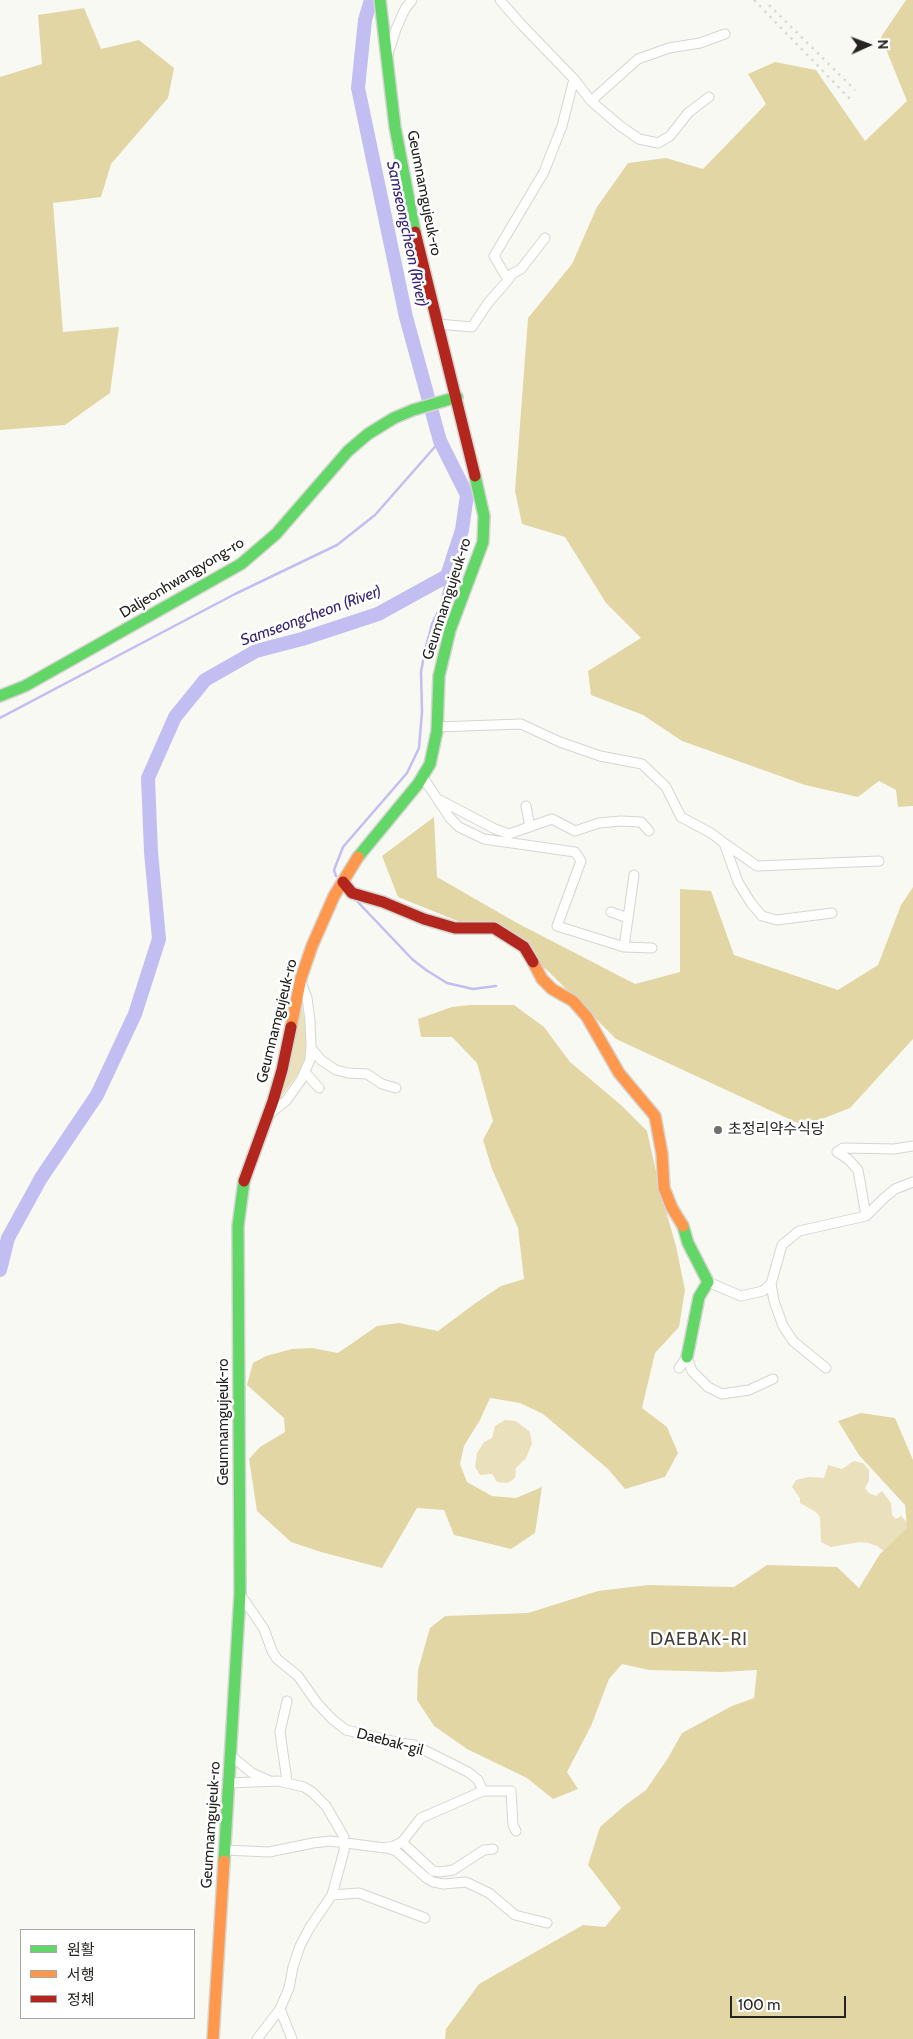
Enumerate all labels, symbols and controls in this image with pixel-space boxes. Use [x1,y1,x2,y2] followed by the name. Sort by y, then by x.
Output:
[843,20,893,70] north arrow
[874,39,892,50] text: N
[403,129,445,257] street label: Geumnamgujeuk-ro
[382,159,432,309] water label: Samseongcheon (River)
[117,534,247,622] street label: Daljeonhwangyong-ro
[419,536,475,662] street label: Geumnamgujeuk-ro
[238,582,384,650] water label: Samseongcheon (River)
[253,957,301,1085] street label: Geumnamgujeuk-ro
[728,1121,825,1139] place label: 초정리약수식당
[712,1124,724,1136] marker: 초정리약수식당
[215,1358,233,1486] street label: Geumnamgujeuk-ro
[649,1629,749,1651] district label: DAEBAK-RI
[355,1724,425,1760] street label: Daebak-gil
[198,1761,224,1889] street label: Geumnamgujeuk-ro
[20,1929,195,2019] legend
[67,1941,95,1959] text: 원활
[67,1966,95,1984] text: 서행
[733,1986,849,2018] scale bar
[67,1991,95,2009] text: 정체
[738,1996,780,2014] text: 100 m

